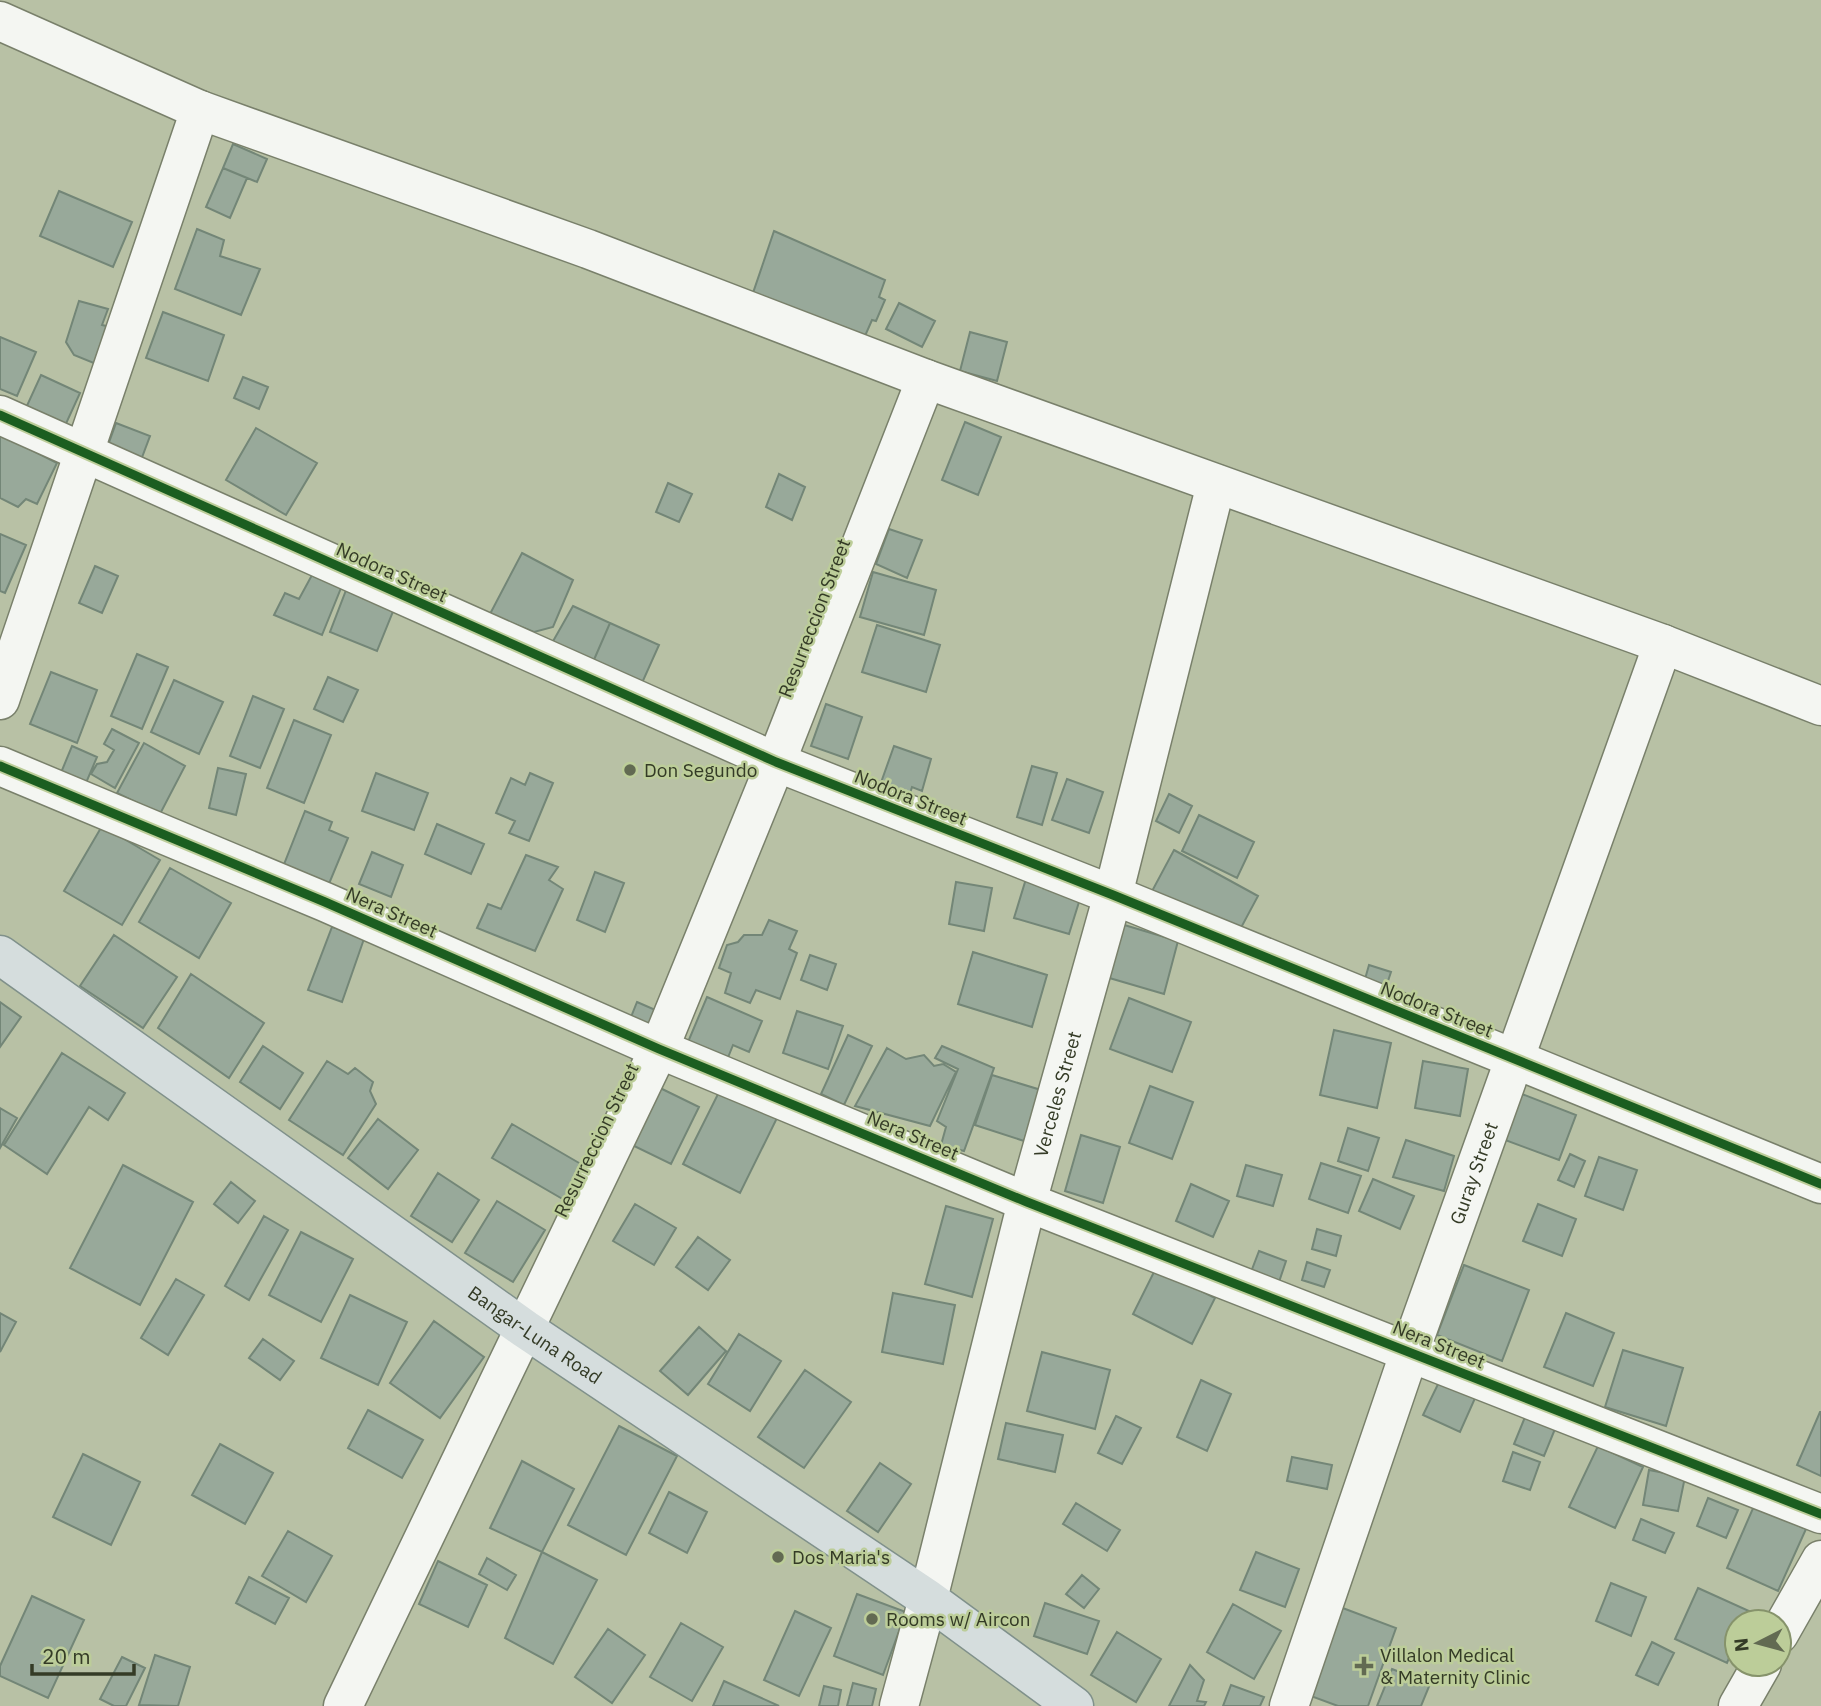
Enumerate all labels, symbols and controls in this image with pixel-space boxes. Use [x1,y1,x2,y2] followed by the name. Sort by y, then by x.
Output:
[773,535,855,701] street label: Resurreccion Street
[333,537,451,607] street label: Nodora Street
[644,758,757,782] place label: Don Segundo
[622,762,638,778] marker: Don Segundo
[851,764,971,830] street label: Nodora Street
[343,881,441,943] street label: Nera Street
[1377,976,1497,1042] street label: Nodora Street
[1028,1028,1086,1160] street label: Verceles Street
[548,1059,644,1221] street label: Resurreccion Street
[863,1105,963,1165] street label: Nera Street
[1444,1119,1503,1228] street label: Guray Street
[463,1280,606,1389] street label: Bangar-Luna Road
[1389,1315,1489,1373] street label: Nera Street
[792,1545,890,1569] place label: Dos Maria's
[770,1549,786,1565] marker: Dos Maria's
[886,1607,1031,1631] place label: Rooms w/ Aircon
[1723,1608,1793,1678] north arrow
[864,1611,880,1627] marker: Rooms w/ Aircon
[32,1632,133,1676] scale bar
[1728,1637,1754,1653] text: N
[42,1642,91,1670] text: 20 m
[1380,1643,1531,1689] place label: Villalon Medical & Maternity Clinic
[1354,1656,1374,1676] marker: Villalon Medical & Maternity Clinic

